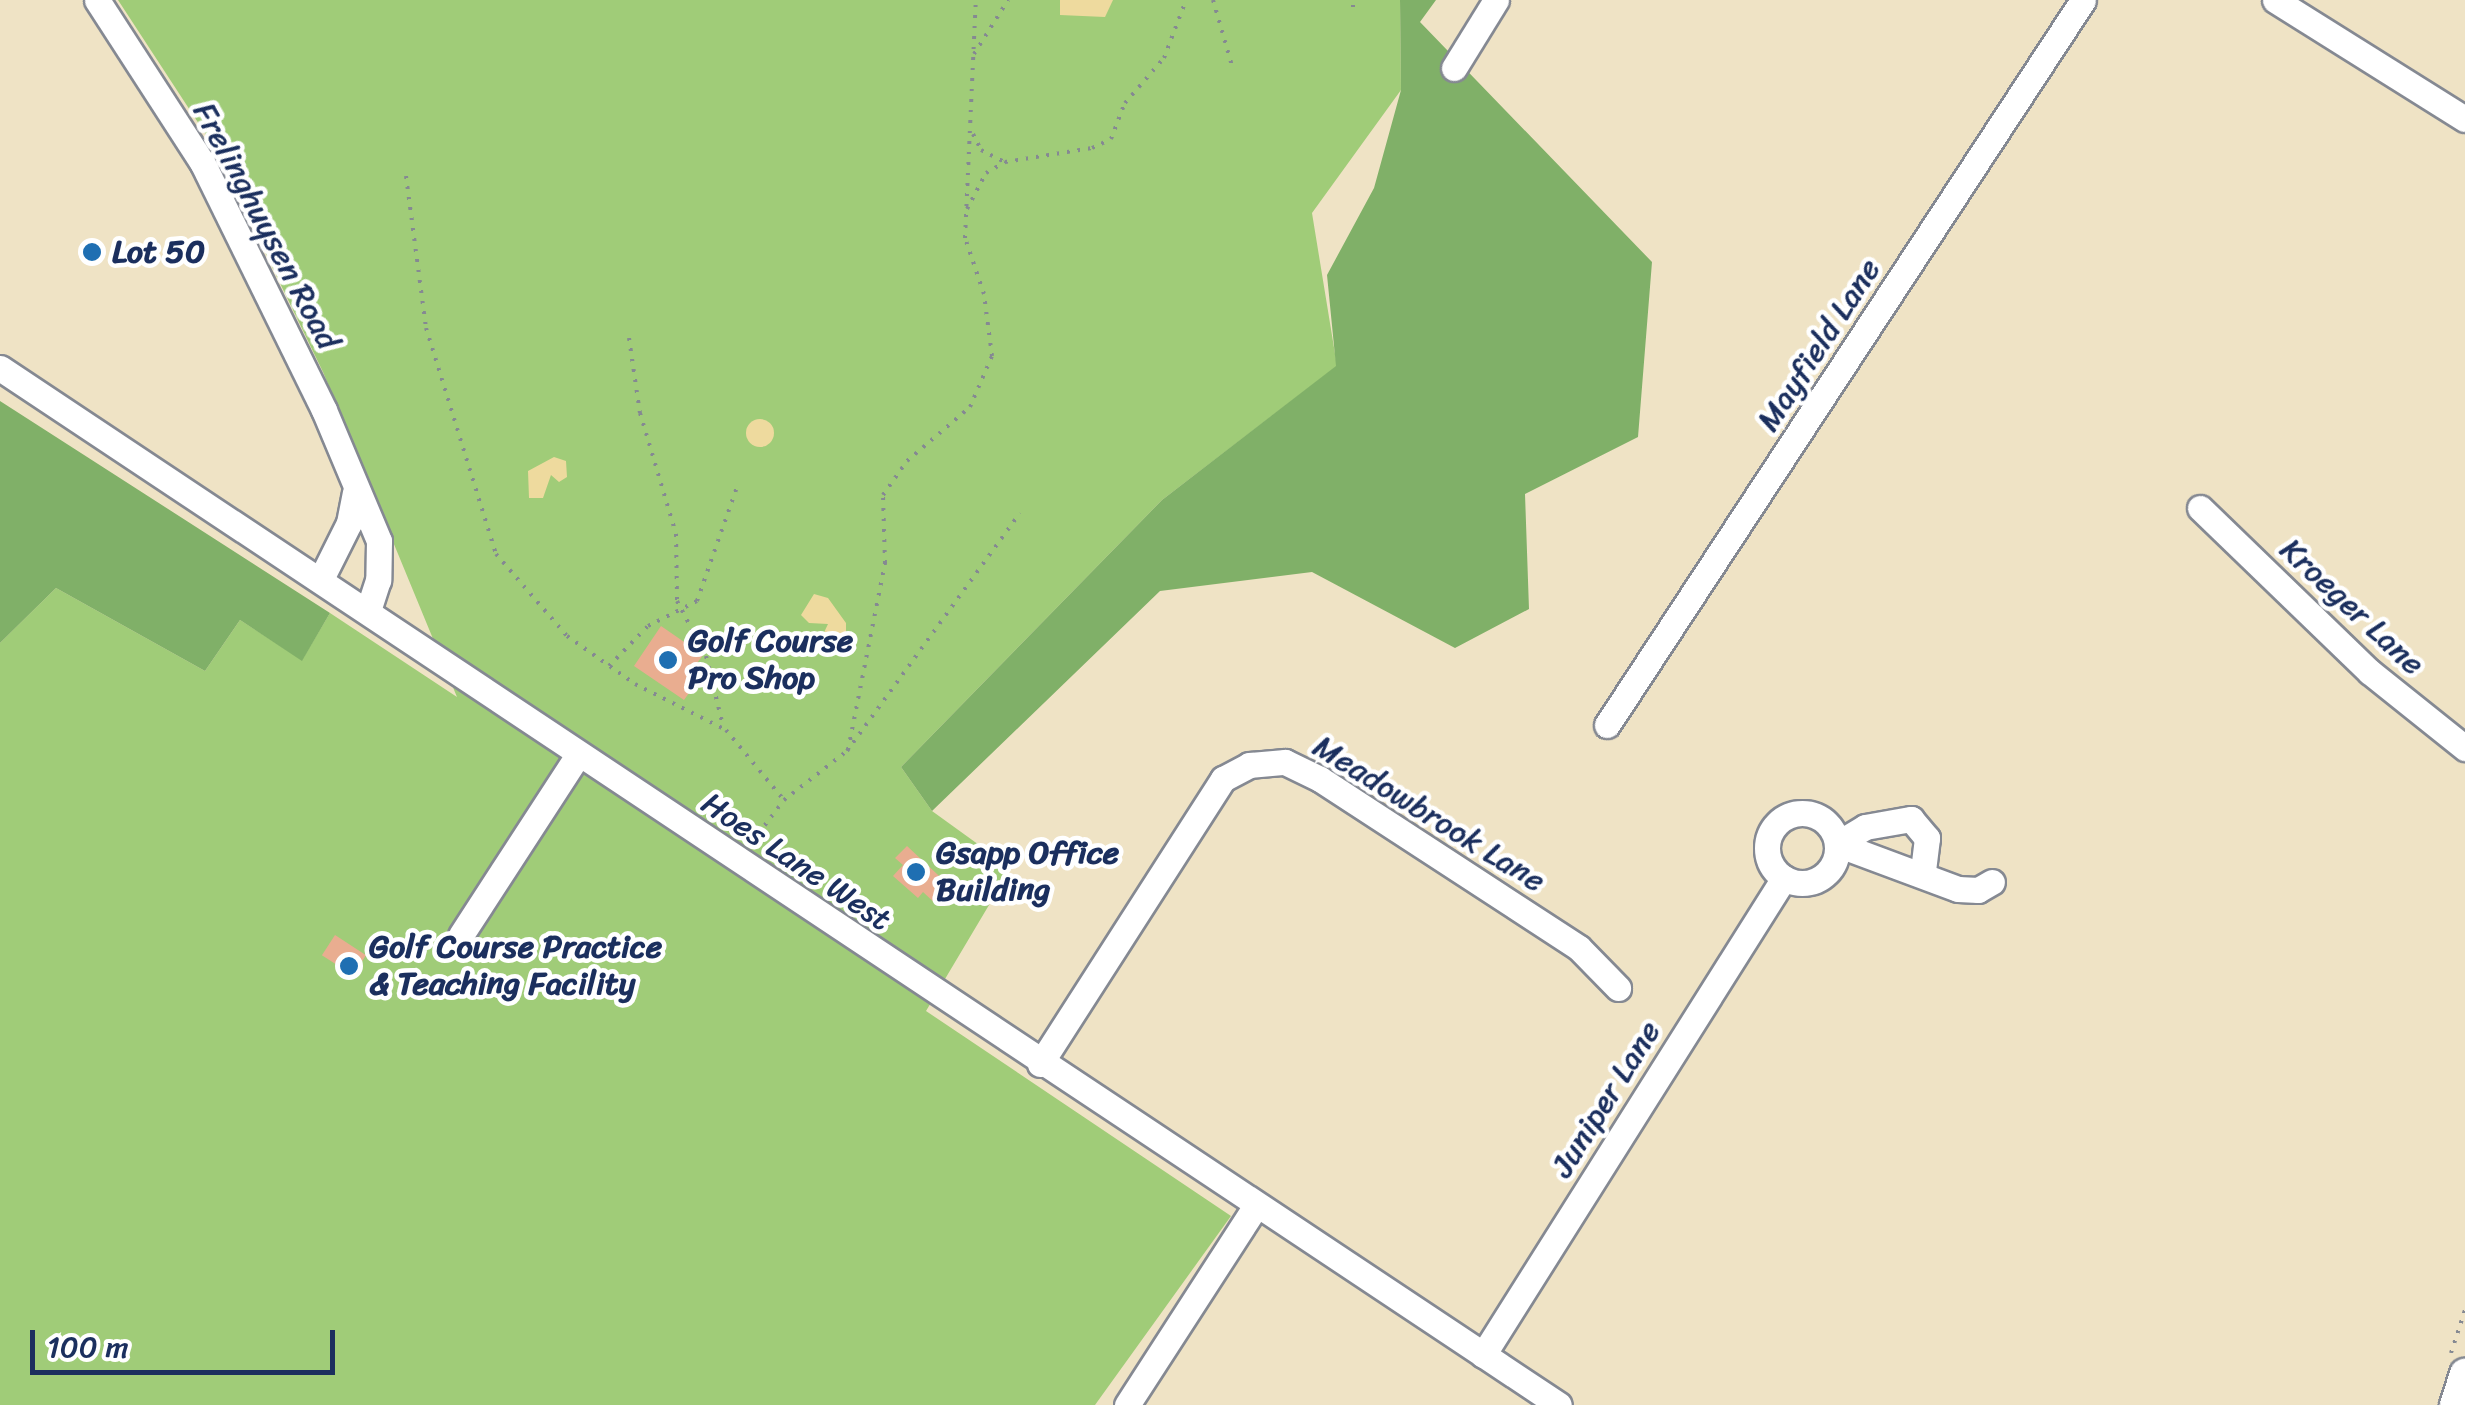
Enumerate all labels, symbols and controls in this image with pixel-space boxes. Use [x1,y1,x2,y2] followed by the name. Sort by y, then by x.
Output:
[185,96,347,356] street label: Frelinghuysen Road
[112,233,205,271] place label: Lot 50
[81,241,103,263] marker: Lot 50
[1749,252,1889,438] street label: Mayfield Lane
[2272,531,2432,683] street label: Kroeger Lane
[688,623,852,698] place label: Golf Course Pro Shop
[657,649,679,671] marker: Golf Course Pro Shop
[1306,727,1552,901] street label: Meadowbrook Lane
[694,784,898,940] street label: Hoes Lane West
[936,835,1119,910] place label: Gsapp Office Building
[905,861,927,883] marker: Gsapp Office Building
[369,929,659,1004] place label: Golf Course Practice & Teaching Facility
[338,955,360,977] marker: Golf Course Practice & Teaching Facility
[1543,1014,1669,1184] street label: Juniper Lane
[35,1310,340,1372] scale bar
[47,1320,129,1374] text: 100 m

